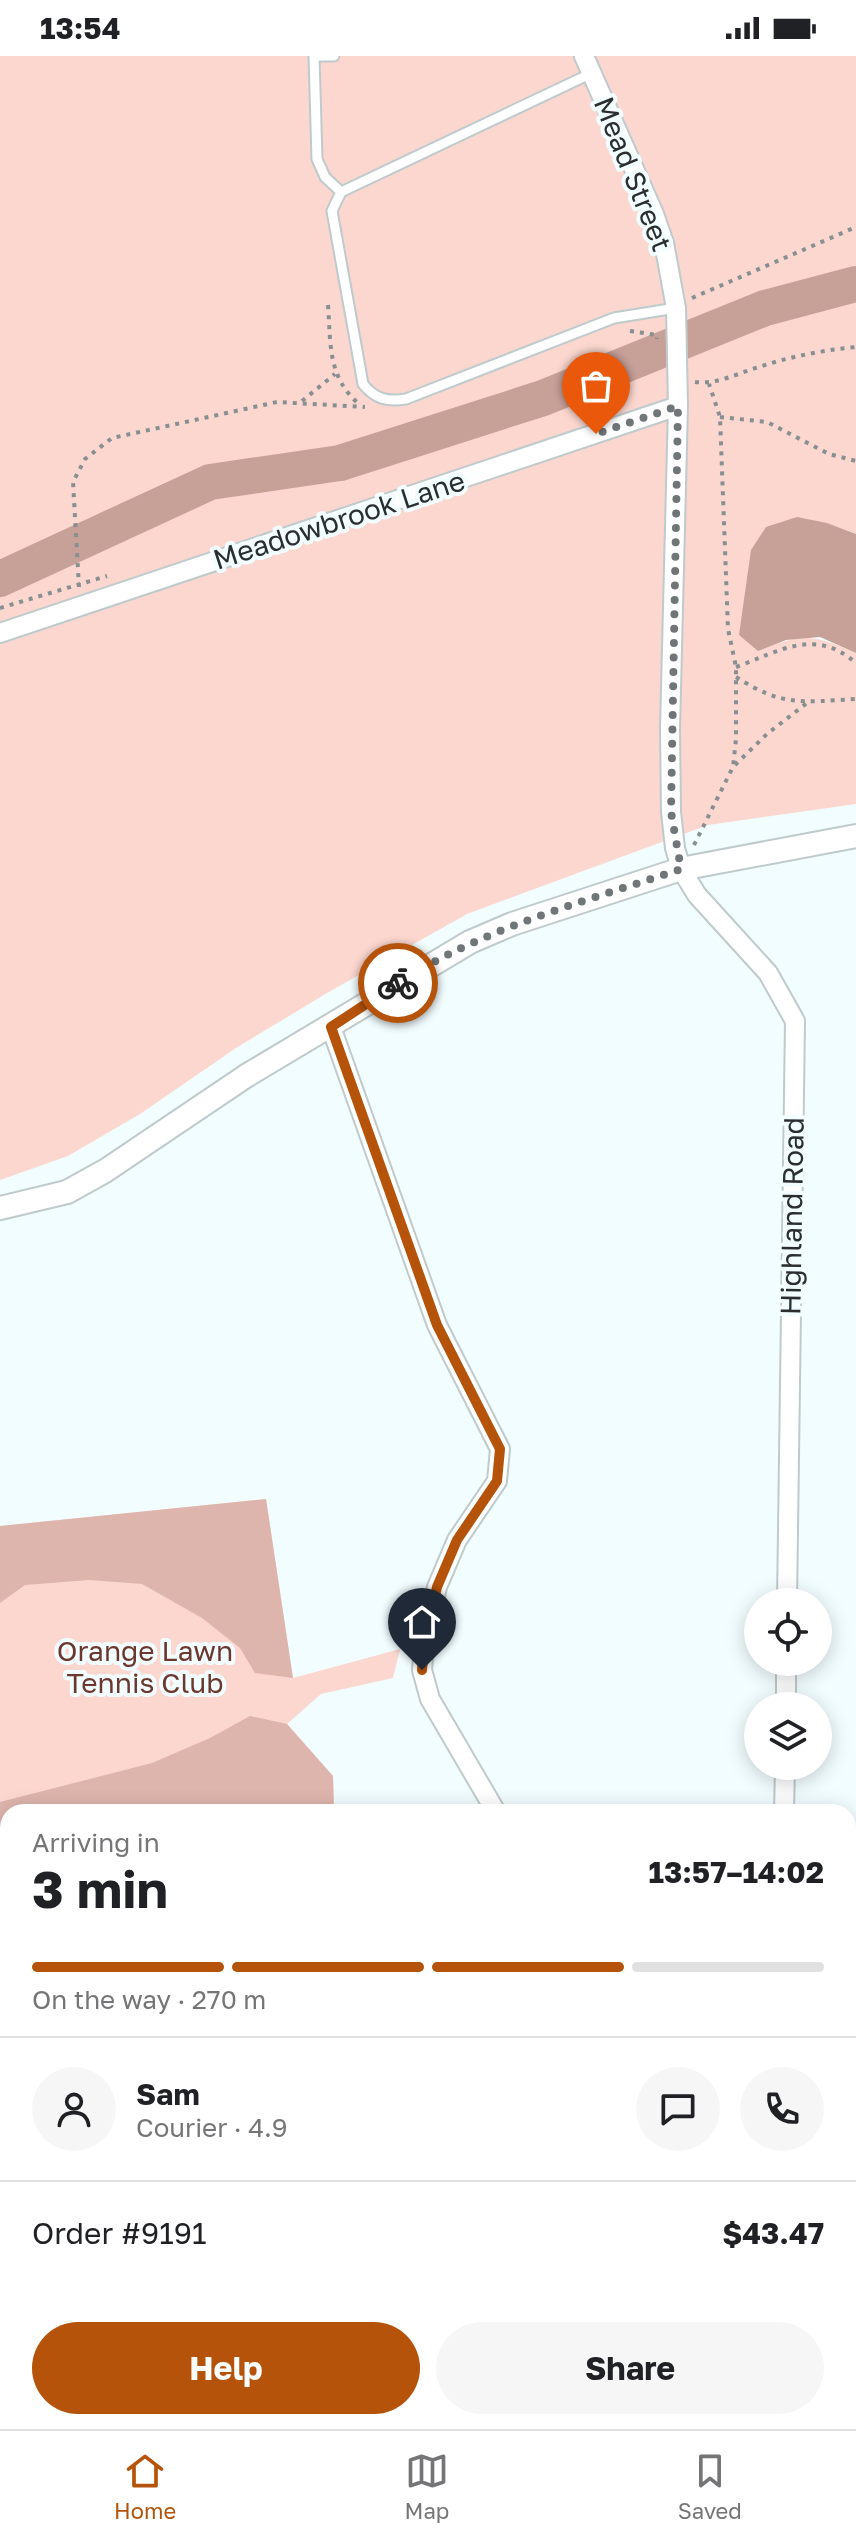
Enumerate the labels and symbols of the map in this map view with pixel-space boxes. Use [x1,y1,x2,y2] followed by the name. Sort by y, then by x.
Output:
[588,92,679,256] street label: Mead Street
[562,352,630,434] pin
[209,463,469,576] street label: Meadowbrook Lane
[358,943,438,1023] courier
[773,1117,810,1315] street label: Highland Road
[388,1588,456,1670] pin
[57,1634,233,1699] park label: Orange Lawn Tennis Club

